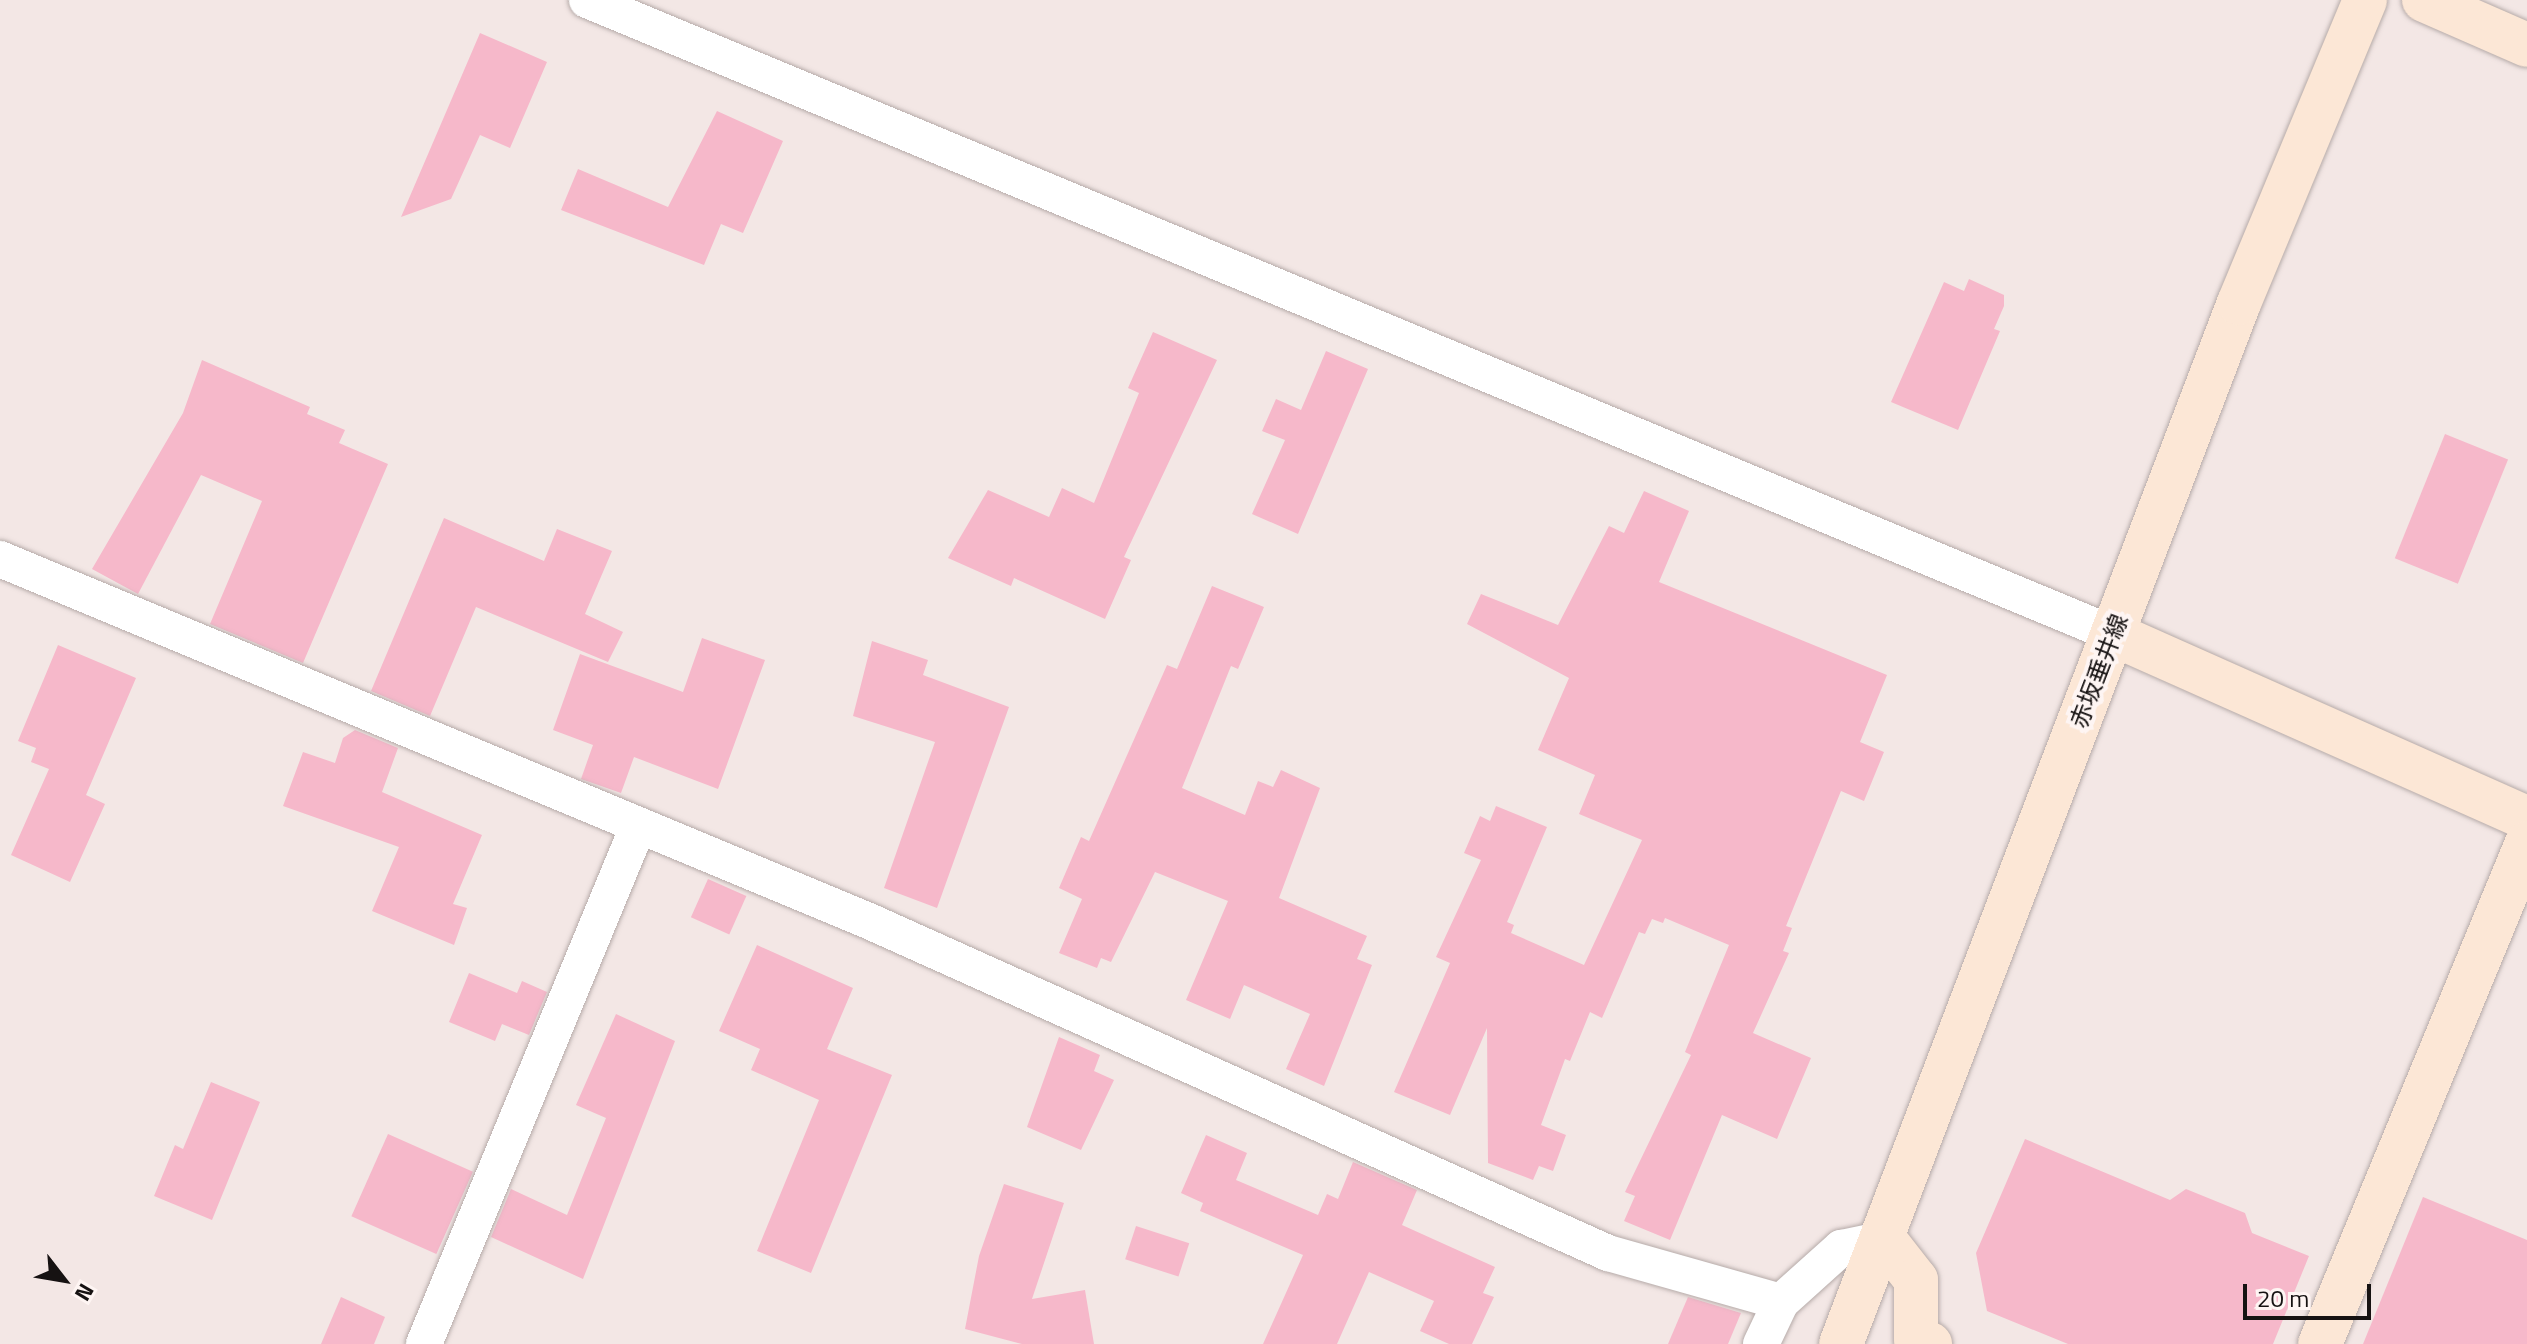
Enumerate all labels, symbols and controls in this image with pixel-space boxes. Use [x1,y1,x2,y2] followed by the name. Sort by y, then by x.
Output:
[2064,610,2134,732] street label: 赤坂垂井線
[24,1240,104,1320] north arrow
[2247,1268,2375,1318] scale bar
[66,1277,103,1308] text: N
[2257,1280,2309,1316] text: 20 m

